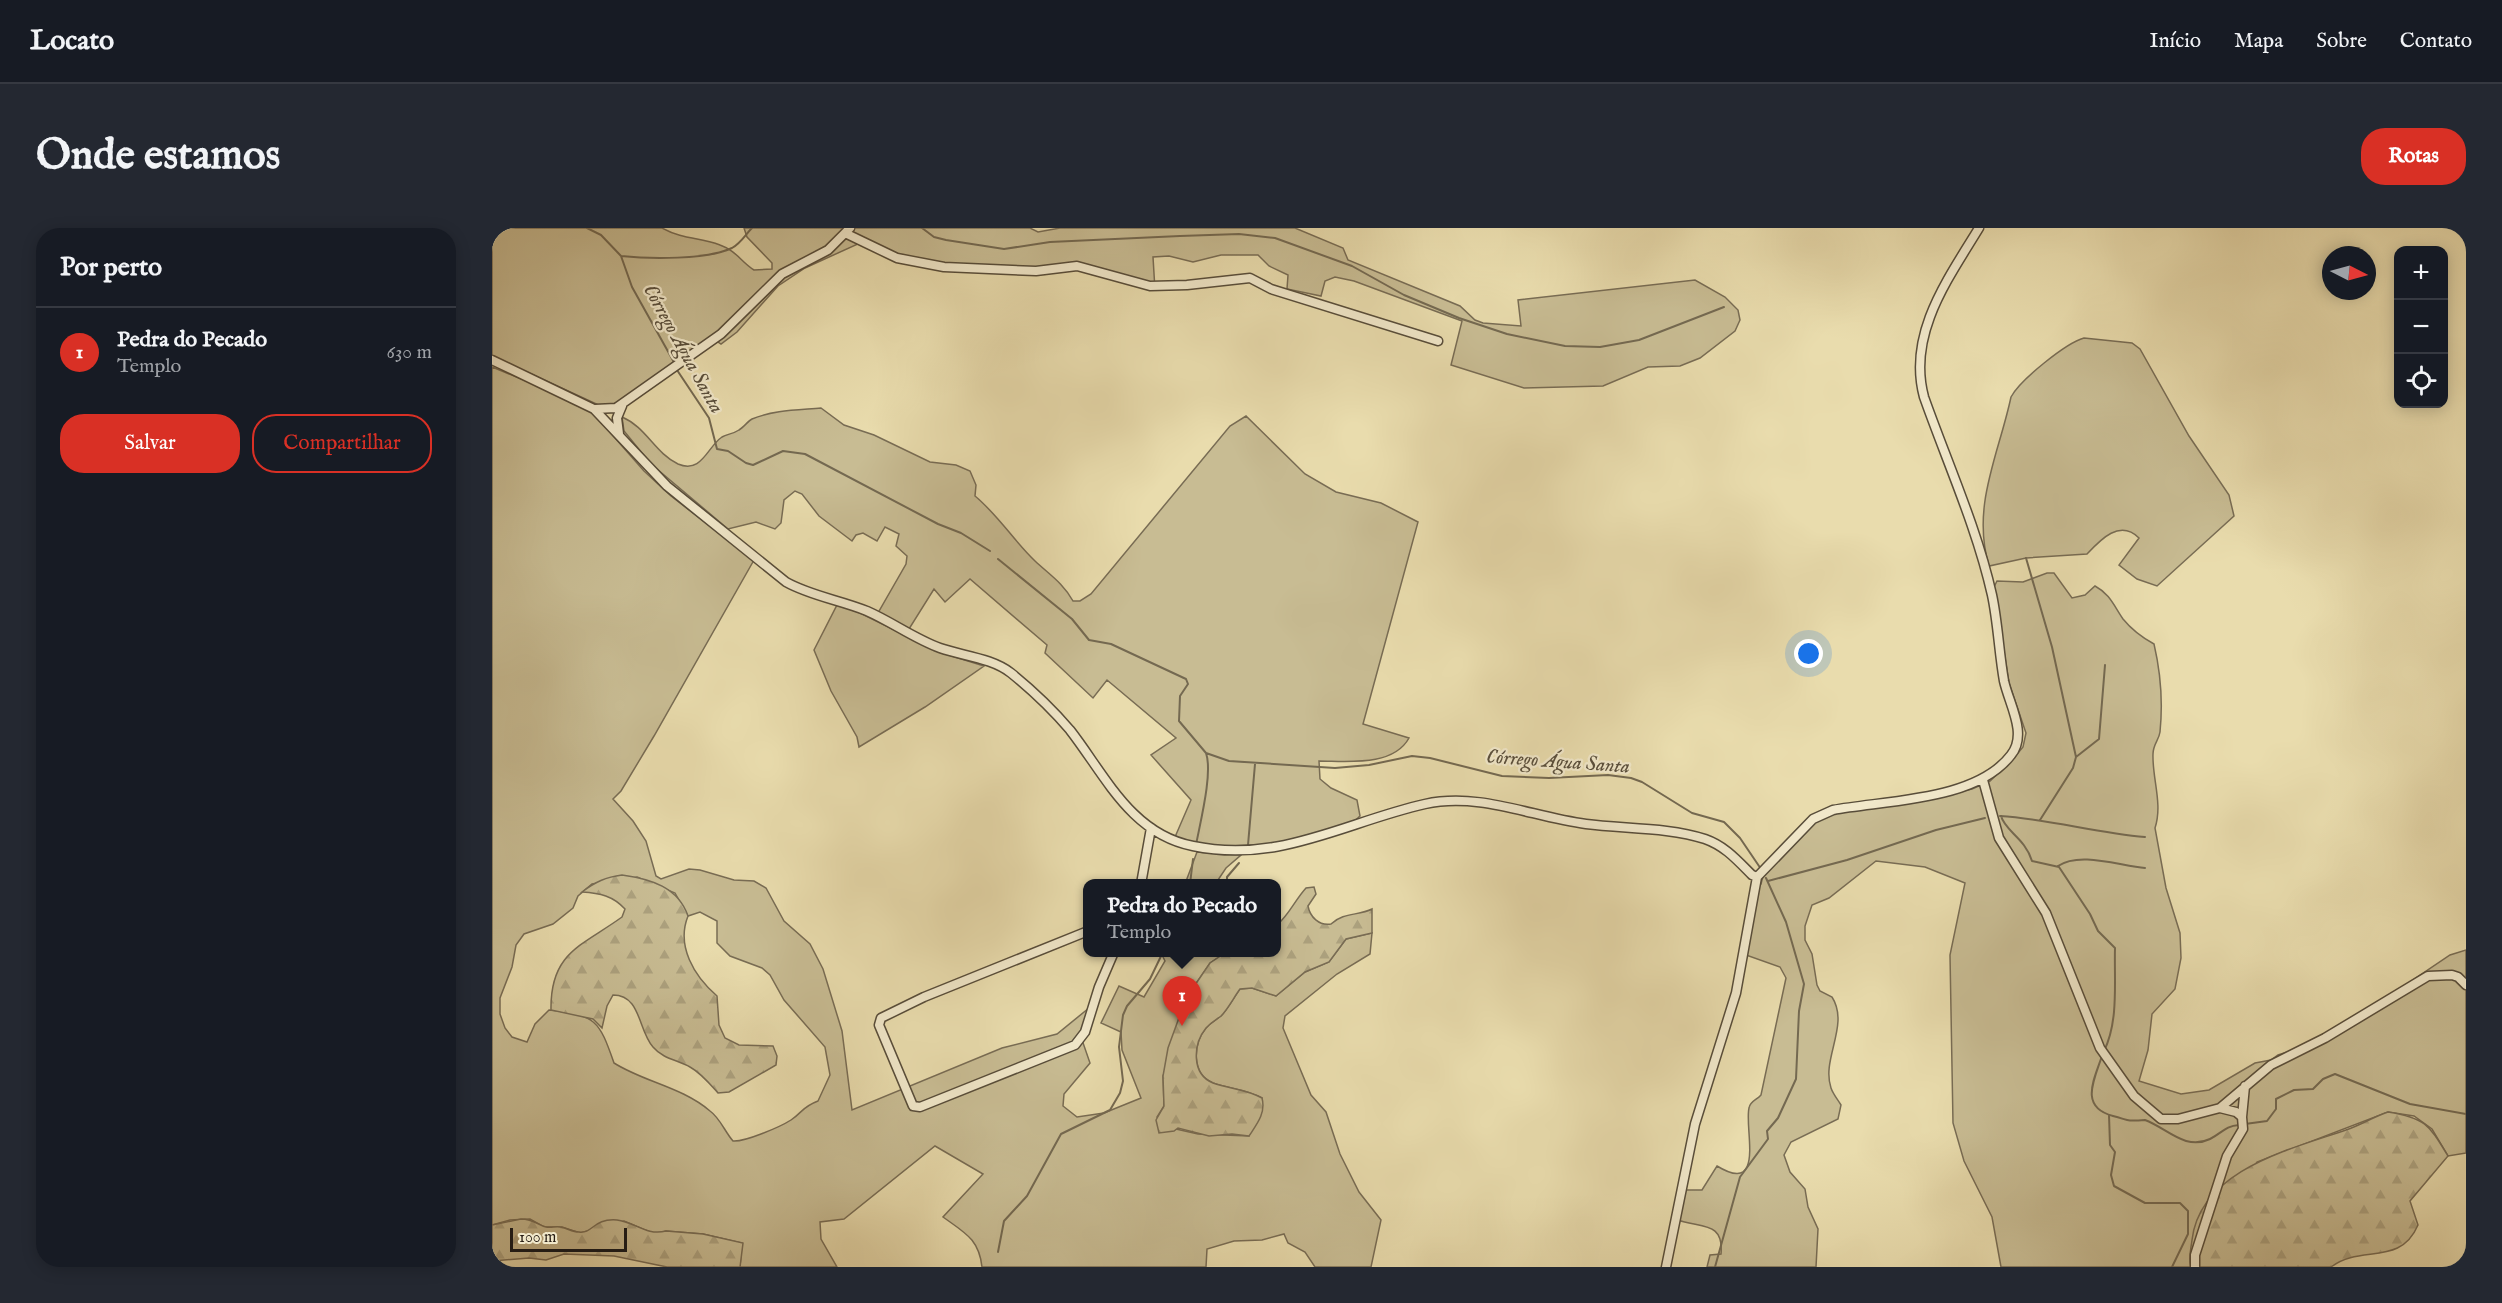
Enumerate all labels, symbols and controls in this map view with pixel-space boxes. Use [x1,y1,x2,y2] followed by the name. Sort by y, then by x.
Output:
[30,24,114,59] text: Locato
[2149,28,2201,55] text: Início
[2234,28,2283,55] text: Mapa
[2316,28,2367,55] text: Sobre
[2400,28,2472,55] text: Contato
[2361,128,2466,185] button: Rotas
[36,130,280,183] text: Onde estamos
[2322,246,2376,300] north arrow
[2394,246,2448,408] map controls
[2394,246,2448,300] button: +
[60,251,162,284] text: Por perto
[636,279,731,419] water label: Córrego Água Santa
[2394,300,2448,354] button: −
[117,326,267,354] text: Pedra do Pecado
[76,340,83,365] text: 1
[386,340,432,365] text: 630 m
[117,354,181,379] text: Templo
[2394,354,2448,408] button: locate
[60,414,240,473] button: Salvar
[252,414,432,473] button: Compartilhar
[1794,639,1823,668] your location
[1485,743,1631,780] water label: Córrego Água Santa
[1083,879,1281,957] popup
[1107,892,1257,920] text: Pedra do Pecado
[1107,920,1171,945] text: Templo
[1162,976,1202,1026] pin: 1
[510,1225,627,1252] scale bar
[519,1228,556,1248] text: 100 m

